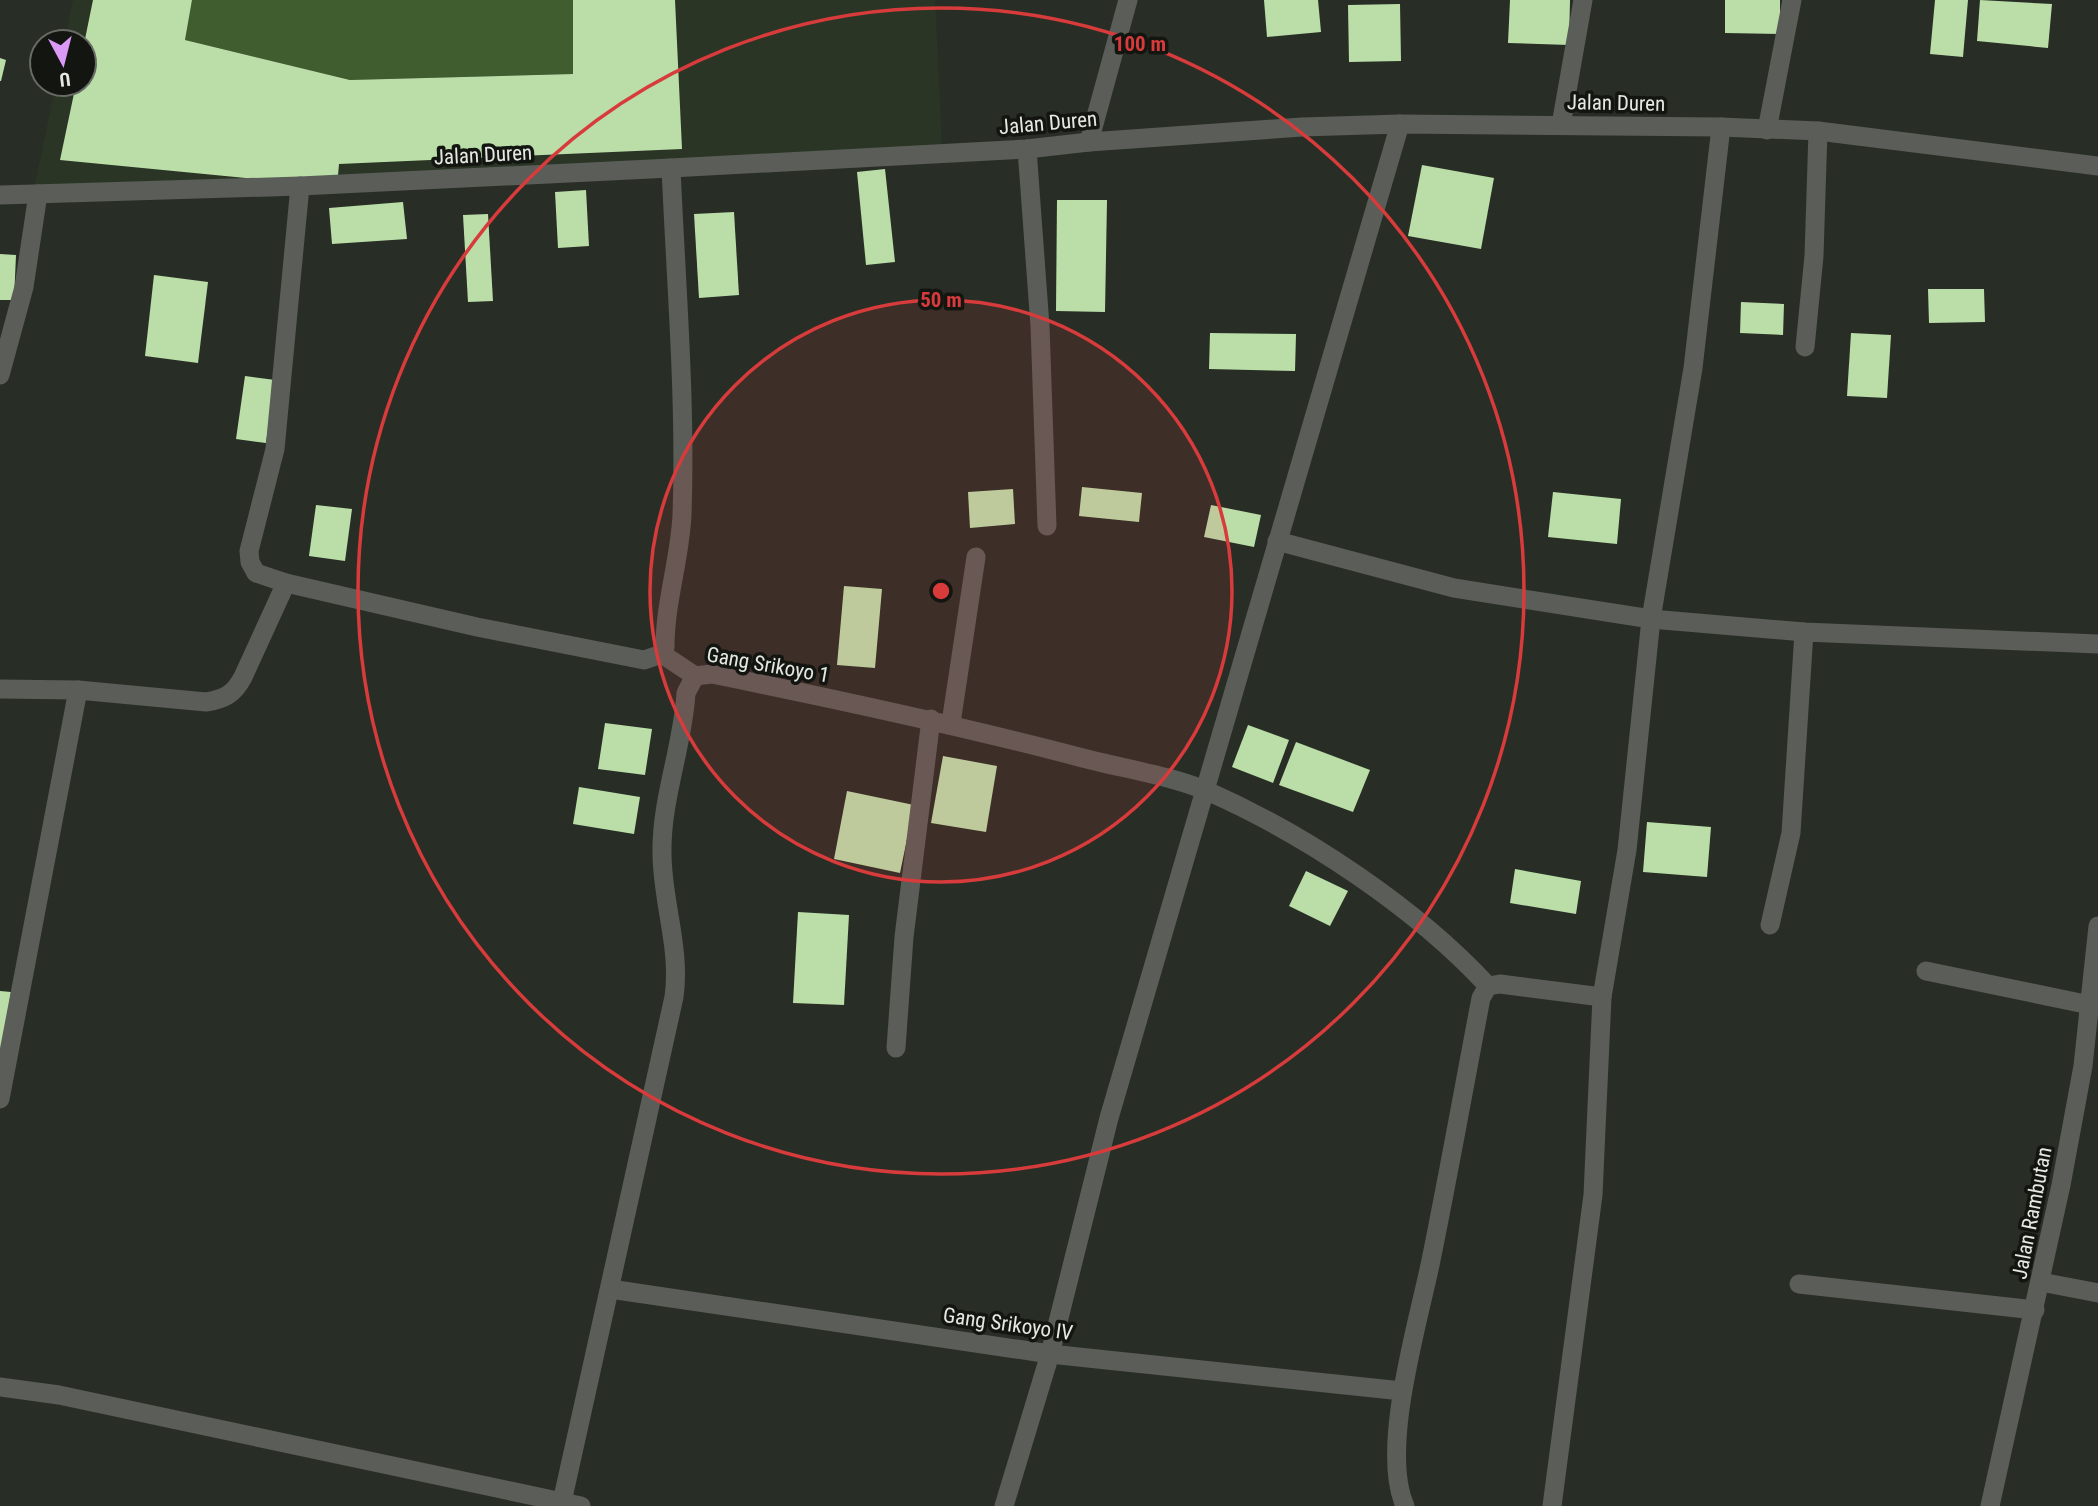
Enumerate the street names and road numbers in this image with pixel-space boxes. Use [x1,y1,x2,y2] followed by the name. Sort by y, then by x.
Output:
[1567,90,1665,116] street label: Jalan Duren
[998,107,1098,139] street label: Jalan Duren
[433,140,533,170] street label: Jalan Duren
[705,642,831,688] street label: Gang Srikoyo 1
[2007,1145,2057,1281] street label: Jalan Rambutan
[942,1303,1075,1345] street label: Gang Srikoyo IV

